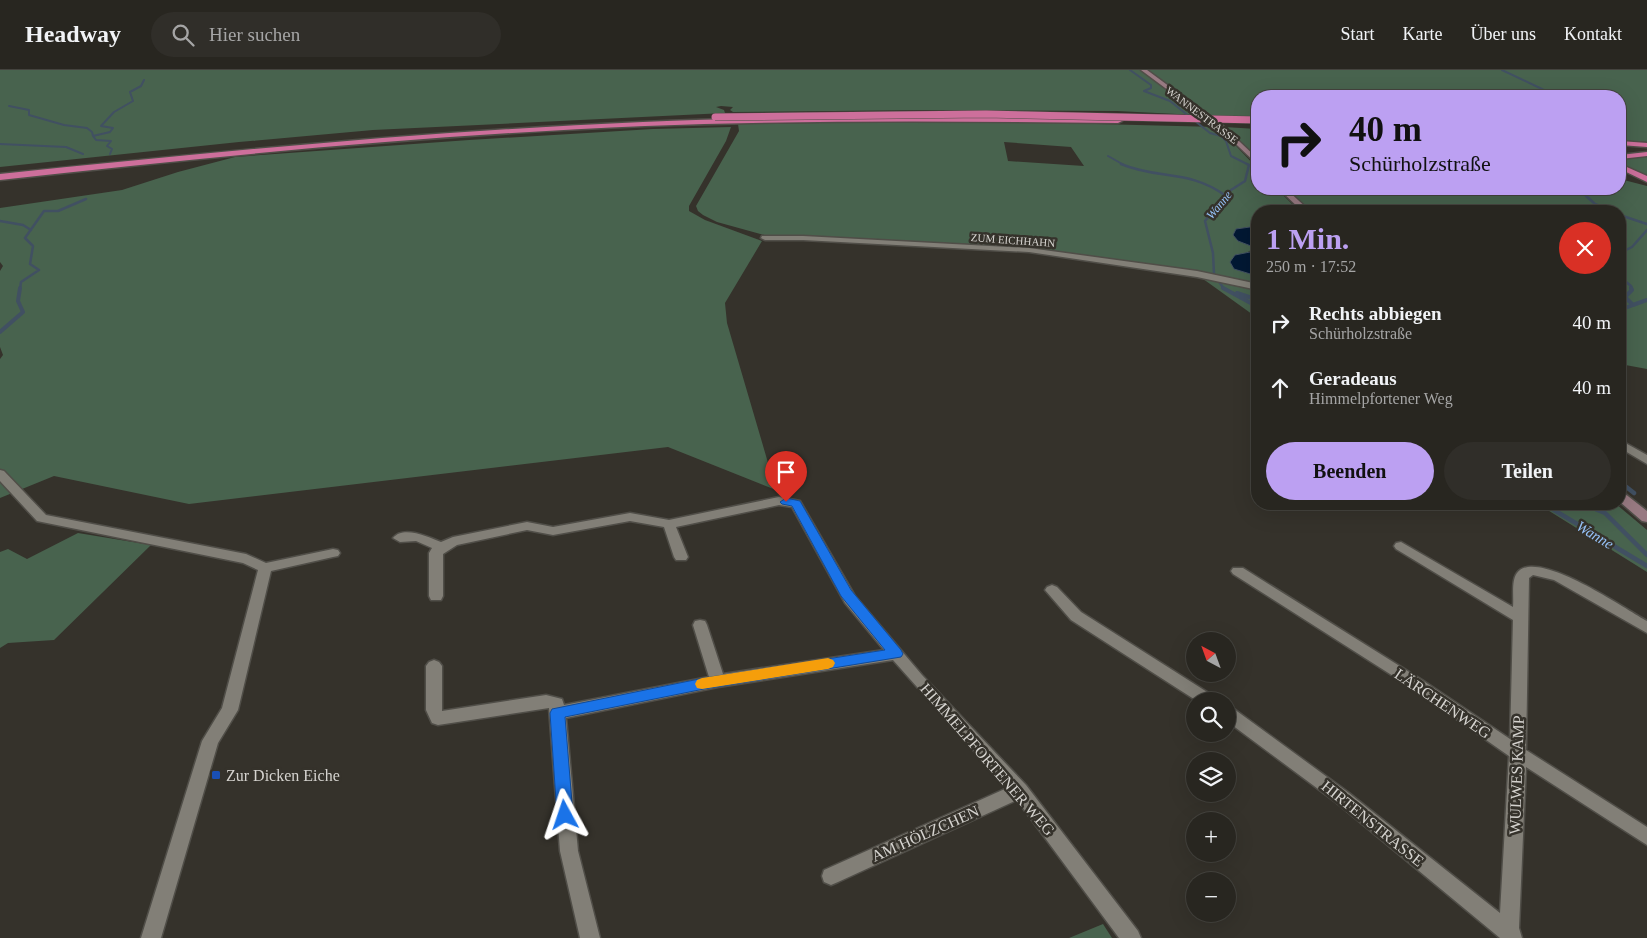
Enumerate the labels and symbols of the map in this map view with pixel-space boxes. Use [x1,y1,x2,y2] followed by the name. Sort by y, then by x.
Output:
[1164,84,1240,146] street label: WANNESTRASSE
[1203,188,1235,222] water label: Wanne
[970,231,1056,249] street label: ZUM EICHHAHN
[765,451,807,502] pin
[1574,518,1617,552] water label: Wanne
[1186,632,1236,682] north arrow
[1392,665,1494,742] street label: LÄRCHENWEG
[917,680,1059,839] street label: HIMMELPFORTENER WEG
[1506,715,1527,835] street label: WULWES KAMP
[226,767,340,784] place label: Zur Dicken Eiche
[210,769,222,781] marker: Zur Dicken Eiche
[1318,777,1427,870] street label: HIRTENSTRASSE
[538,788,590,840] position arrow
[869,802,982,865] street label: AM HÖLZCHEN

